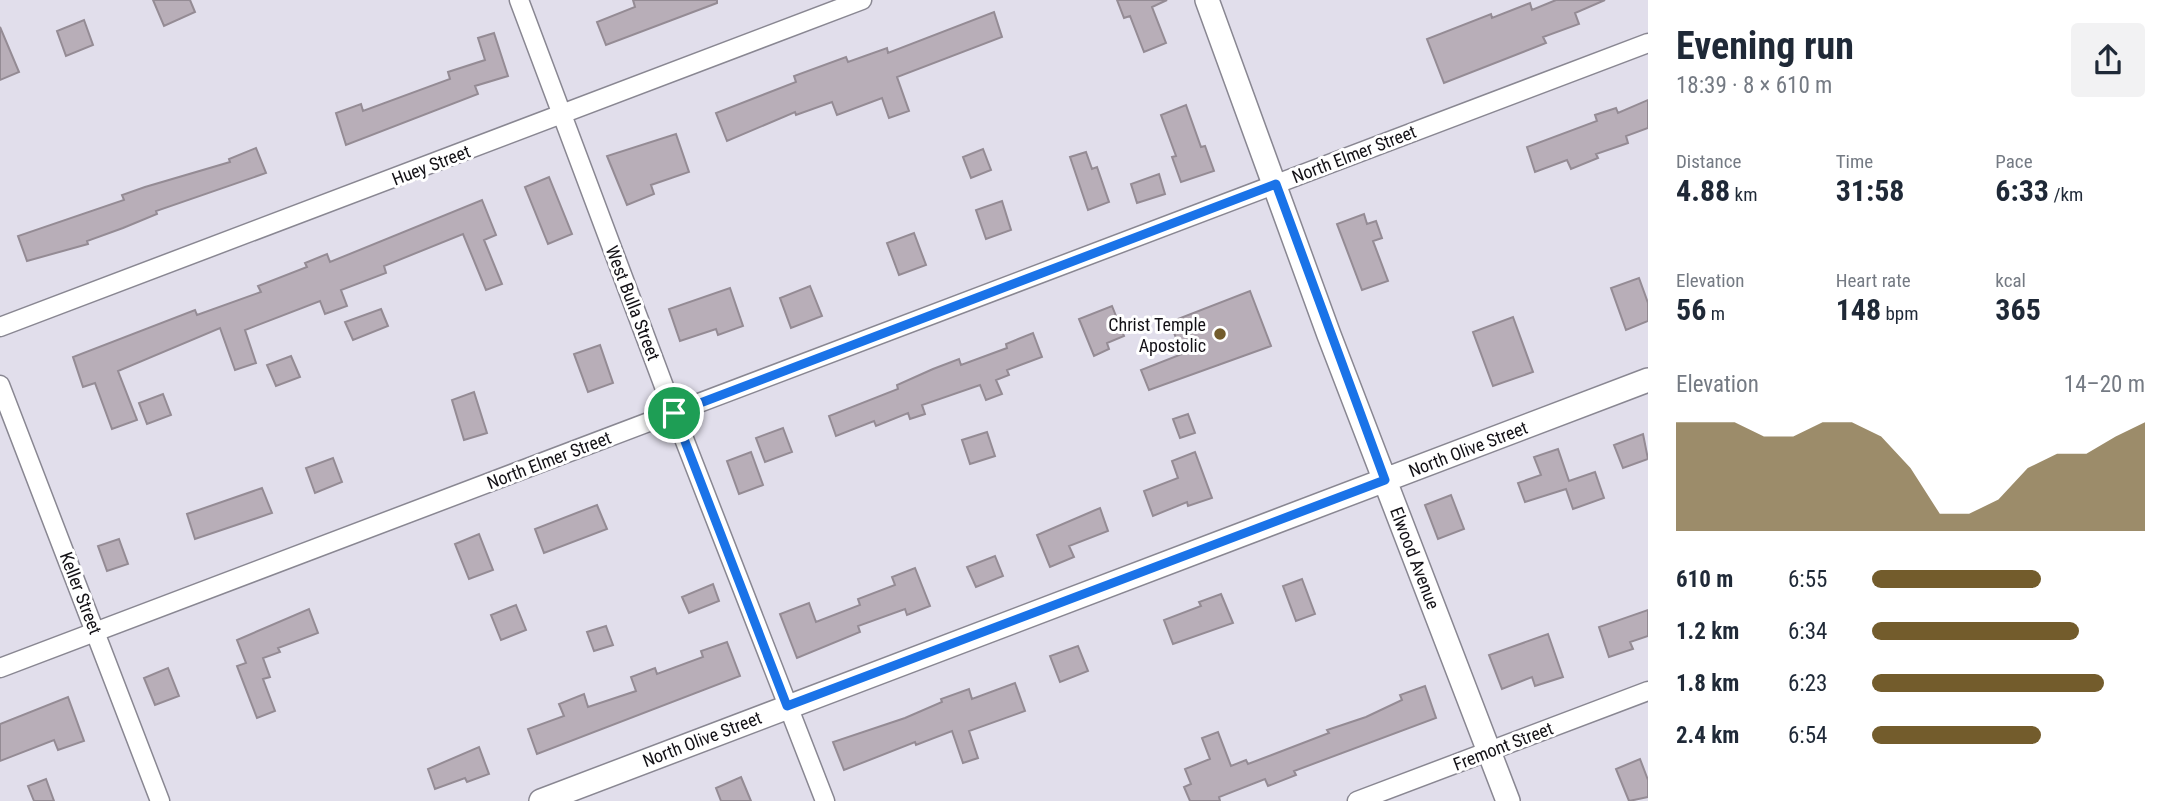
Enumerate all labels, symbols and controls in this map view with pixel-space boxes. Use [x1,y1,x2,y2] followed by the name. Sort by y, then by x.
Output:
[2071,23,2145,97] button: share
[1676,24,1854,68] text: Evening run
[1676,72,1832,99] text: 18:39 · 8 × 610 m
[1289,121,1419,187] street label: North Elmer Street
[389,141,473,189] street label: Huey Street
[1676,150,1741,173] text: Distance
[1836,150,1873,173] text: Time
[1995,150,2033,173] text: Pace
[1676,173,1730,208] text: 4.88
[1836,173,1905,208] text: 31:58
[1995,173,2049,208] text: 6:33
[1730,183,1757,206] text: km
[2049,183,2083,206] text: /km
[601,243,665,363] street label: West Bulla Street
[1676,269,1744,292] text: Elevation
[1836,269,1911,292] text: Heart rate
[1995,269,2026,292] text: kcal
[1676,292,1706,327] text: 56
[1836,292,1881,327] text: 148
[1995,292,2041,327] text: 365
[1706,302,1725,325] text: m
[1881,302,1919,325] text: bpm
[1108,314,1206,356] place label: Christ Temple Apostolic
[1212,326,1228,342] marker: Christ Temple Apostolic
[1676,371,1759,398] text: Elevation
[2064,371,2145,398] text: 14–20 m
[644,383,704,443] pin
[655,394,693,432] icon: arrive
[1406,417,1530,481] street label: North Olive Street
[484,427,614,493] street label: North Elmer Street
[1386,504,1444,612] street label: Elwood Avenue
[56,549,106,637] street label: Keller Street
[1676,566,1733,593] text: 610 m
[1788,566,1827,593] text: 6:55
[1676,618,1739,645] text: 1.2 km
[1788,618,1827,645] text: 6:34
[1676,670,1739,697] text: 1.8 km
[1788,670,1827,697] text: 6:23
[640,707,764,771] street label: North Olive Street
[1450,717,1556,775] street label: Fremont Street
[1676,722,1739,749] text: 2.4 km
[1788,722,1827,749] text: 6:54

